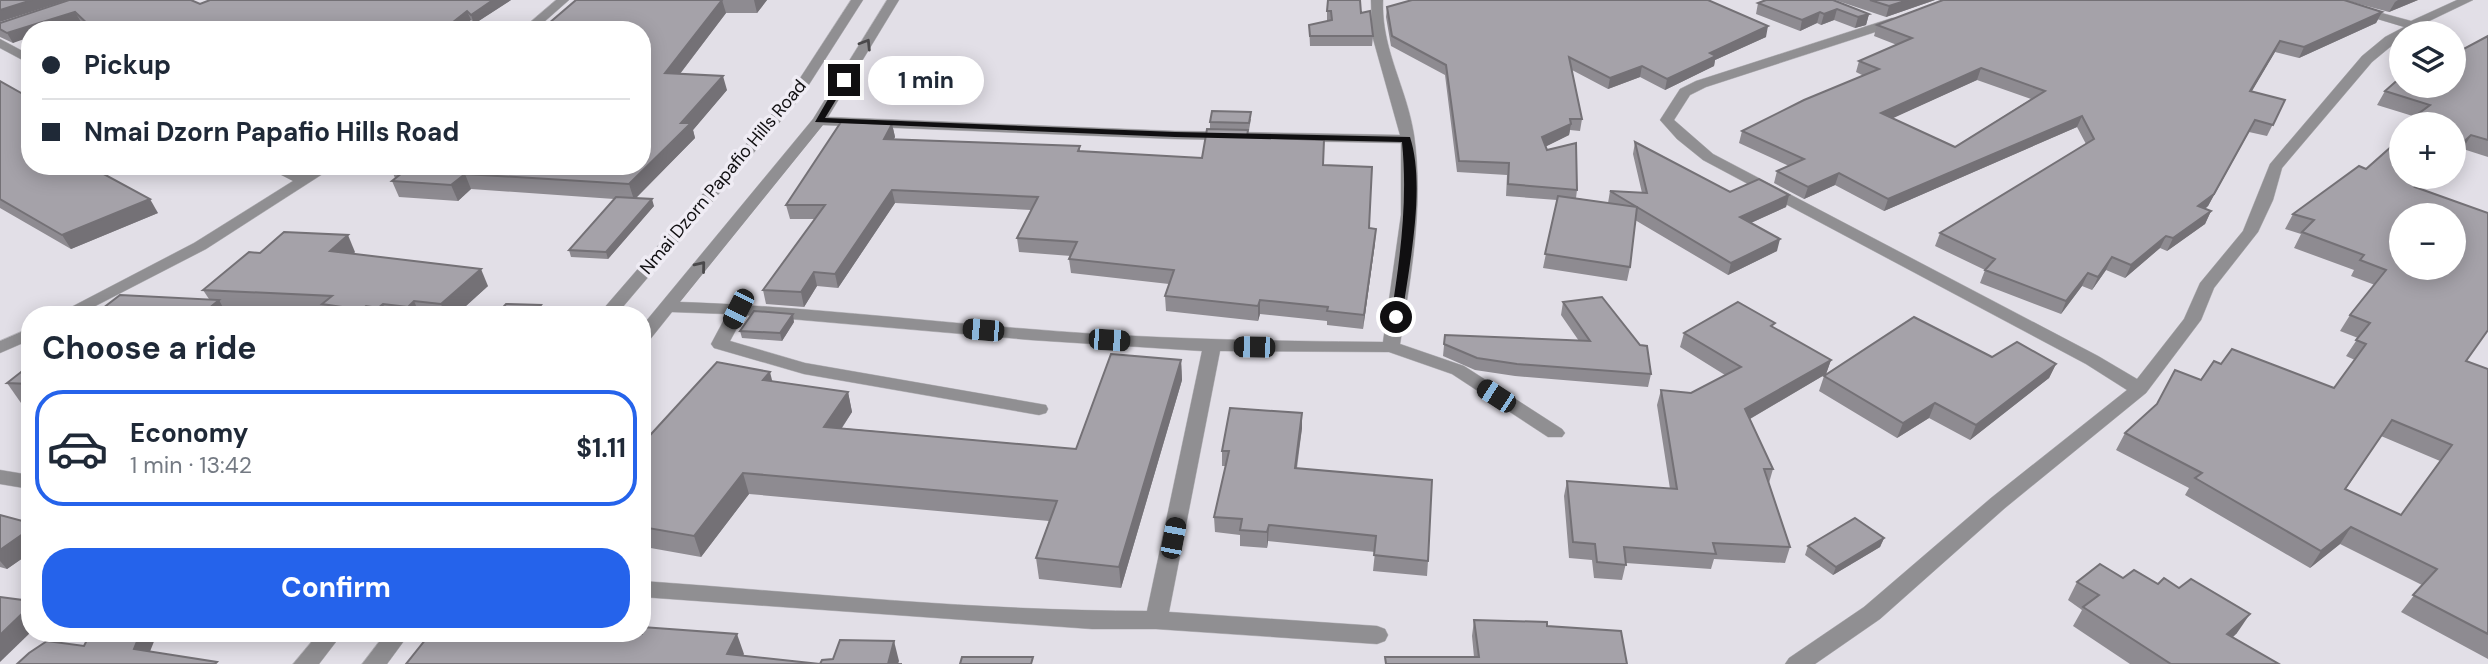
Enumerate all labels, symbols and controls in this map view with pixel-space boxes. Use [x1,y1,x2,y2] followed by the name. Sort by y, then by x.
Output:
[2389,21,2466,280] map controls
[2389,21,2466,98] button: layers
[857,39,870,52] one-way arrow
[84,48,171,82] text: Pickup
[868,56,984,104] callout: 1 min
[828,64,860,96] route end
[898,65,954,95] text: 1 min
[634,75,812,279] street label: Nmai Dzorn Papafio Hills Road
[2389,112,2466,189] button: +
[84,115,459,149] text: Nmai Dzorn Papafio Hills Road
[2389,203,2466,280] button: −
[693,262,706,274] one-way arrow
[720,286,757,332] car
[1380,301,1412,333] route start
[962,318,1005,342] car
[42,327,257,369] text: Choose a ride
[1088,328,1131,352] car
[1233,336,1276,358] car
[1473,376,1520,416] car
[130,416,248,450] text: Economy
[46,417,109,480] icon: car
[576,431,626,465] text: $1.11
[130,450,252,480] text: 1 min · 13:42
[1159,515,1188,561] car
[42,548,630,628] button: Confirm

